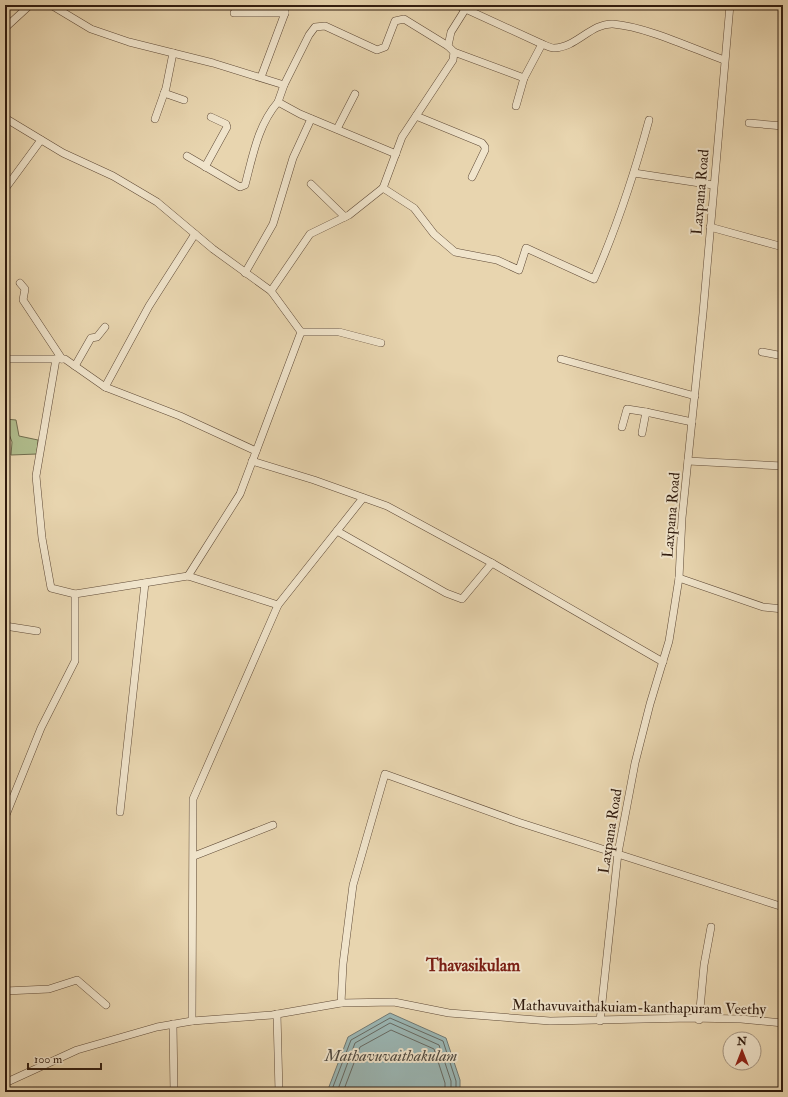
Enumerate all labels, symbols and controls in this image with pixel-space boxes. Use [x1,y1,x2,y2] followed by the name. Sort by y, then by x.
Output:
[687,148,715,236] street label: Laxpana Road
[658,471,686,559] street label: Laxpana Road
[594,787,628,875] street label: Laxpana Road
[425,955,521,976] district label: Thavasikulam
[512,996,767,1020] street label: Mathavuvaithakuiam-kanthapuram Veethy
[722,1031,762,1071] north arrow
[736,1035,748,1048] text: N
[28,1045,101,1071] scale bar
[324,1046,458,1066] water label: Mathavuvaithakulam
[34,1052,63,1067] text: 100 m

